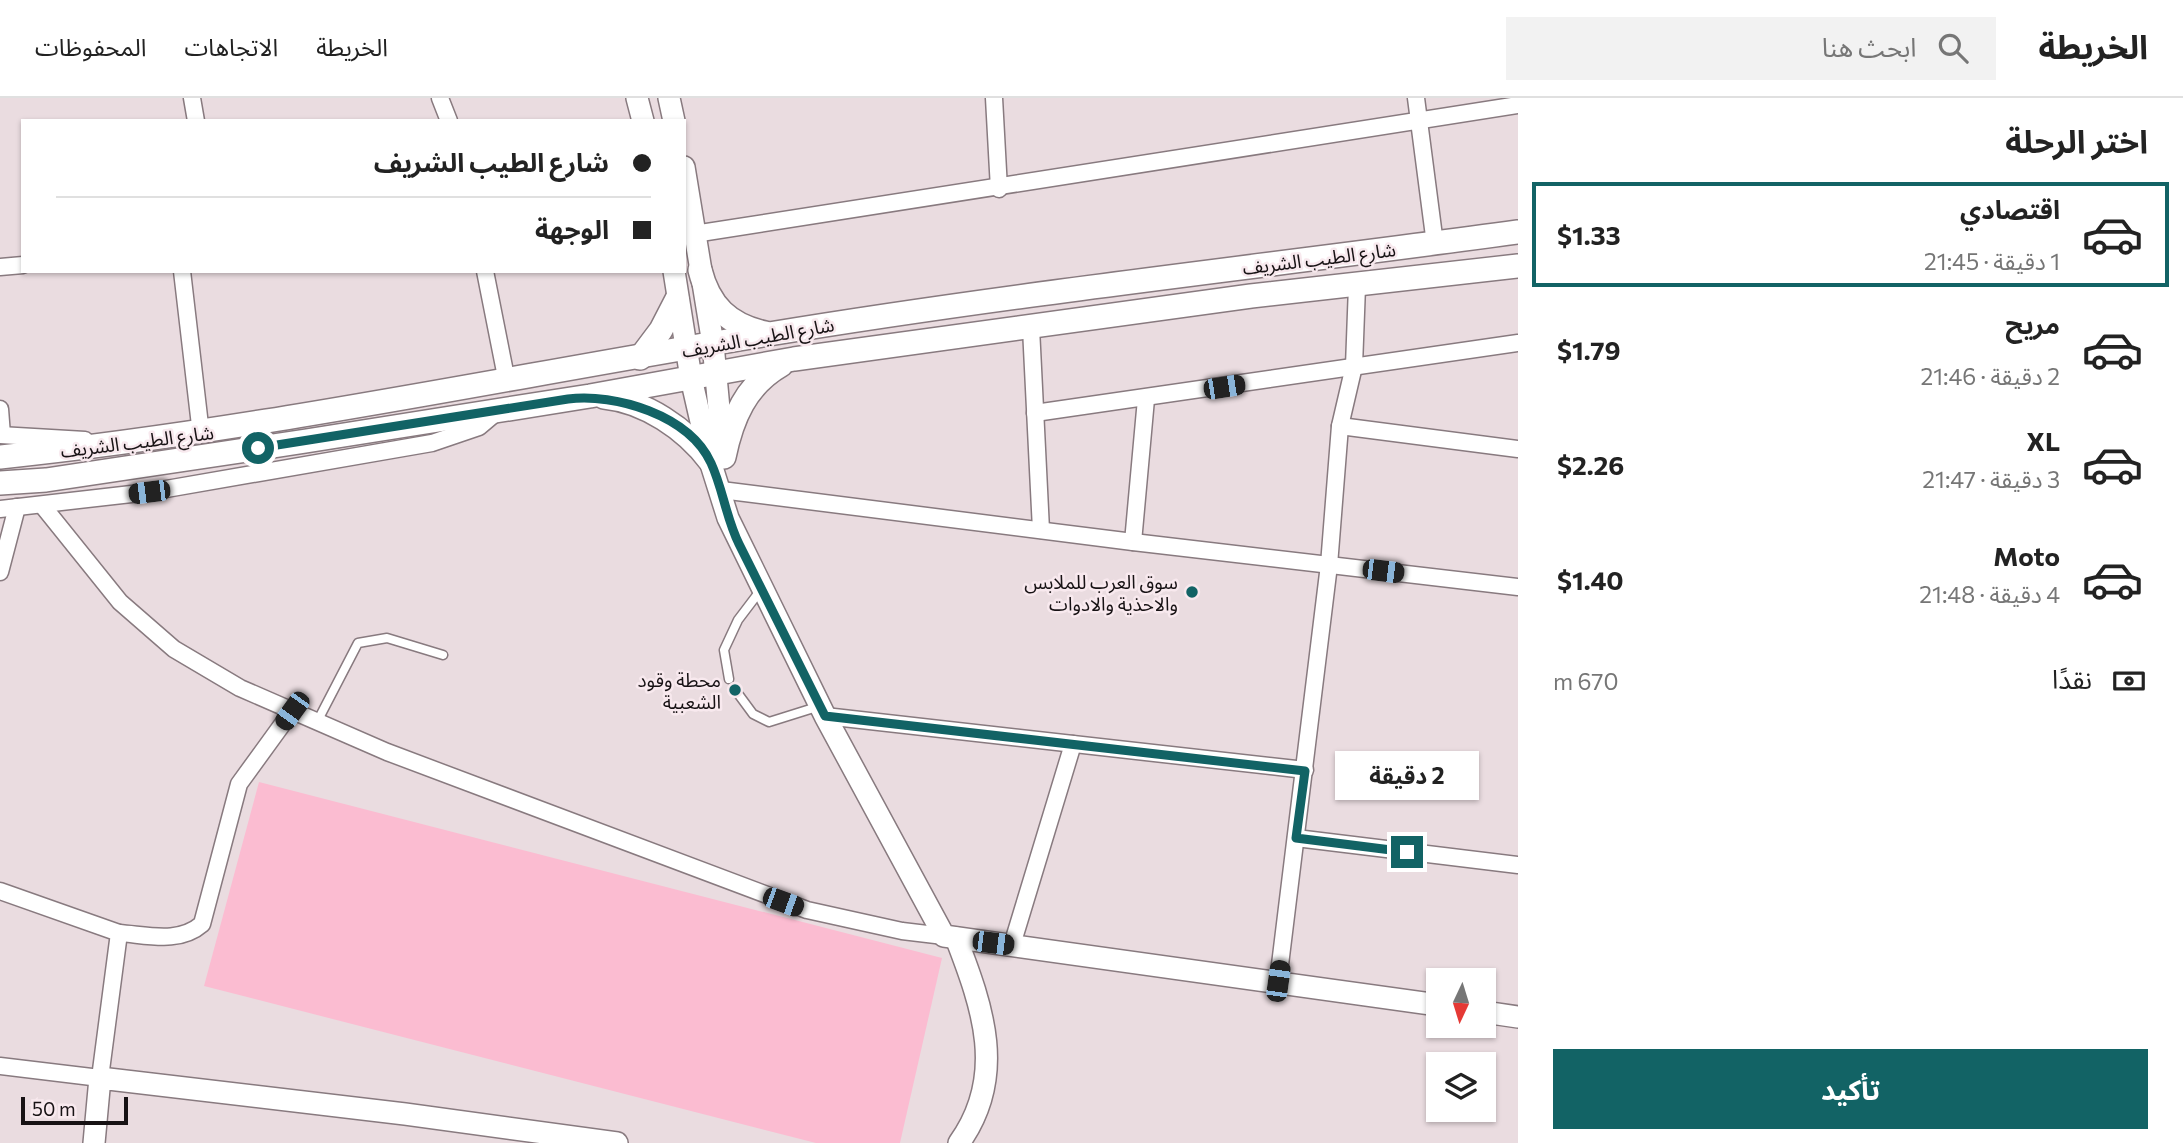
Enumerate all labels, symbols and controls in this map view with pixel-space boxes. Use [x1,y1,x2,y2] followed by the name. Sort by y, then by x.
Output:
[1506,17,1996,80] search box
[2038,25,2148,66] text: الخريطة
[1934,29,1972,67] icon: search
[1822,31,1916,62] text: ابحث هنا
[35,32,146,61] text: المحفوظات
[184,32,278,61] text: الاتجاهات
[316,32,388,61] text: الخريطة
[2005,120,2148,160] text: اختر الرحلة
[374,146,609,177] text: شارع الطيب الشريف
[1960,193,2060,224] text: اقتصادي
[2081,203,2144,266] icon: car
[535,213,609,244] text: الوجهة
[1557,219,1621,250] text: $1.33
[1241,237,1397,282] street label: شارع الطيب الشريف
[1924,247,2060,275] text: 1 دقيقة · 21:45
[2005,308,2060,339] text: مريح
[680,312,836,365] street label: شارع الطيب الشريف
[2081,318,2144,381] icon: car
[1557,334,1621,365] text: $1.79
[1920,362,2060,390] text: 2 دقيقة · 21:46
[1202,373,1247,401] car
[59,420,215,465] street label: شارع الطيب الشريف
[2026,425,2060,456] text: XL
[242,432,274,464] route start
[2081,433,2144,496] icon: car
[1557,449,1624,480] text: $2.26
[1922,465,2060,493] text: 3 دقيقة · 21:47
[127,479,172,505] car
[1993,540,2060,571] text: Moto
[2081,548,2144,611] icon: car
[1361,558,1406,584] car
[1557,564,1624,595] text: $1.40
[1024,570,1178,616] place label: سوق العرب للملابس والاحذية والادوات
[1919,580,2060,608] text: 4 دقيقة · 21:48
[1184,584,1200,600] marker: سوق العرب للملابس والاحذية والادوات
[2110,662,2148,700] icon: cash
[2052,663,2092,694] text: نقدًا
[1553,667,1618,695] text: 670 m
[638,668,721,713] place label: محطة وقود الشعبية
[727,682,743,698] marker: محطة وقود الشعبية
[272,688,313,734] car
[1335,750,1479,800] callout: 2 دقيقة
[1369,761,1445,789] text: 2 دقيقة
[1391,836,1423,868] route end
[760,885,807,919] car
[971,930,1016,956] car
[1265,959,1292,1003] car
[1426,968,1496,1038] north arrow
[1426,968,1496,1122] map controls
[1553,1049,2148,1129] button: تأكيد
[1426,1052,1496,1122] button: layers
[21,1094,128,1126] scale bar
[32,1097,76,1120] text: 50 m

